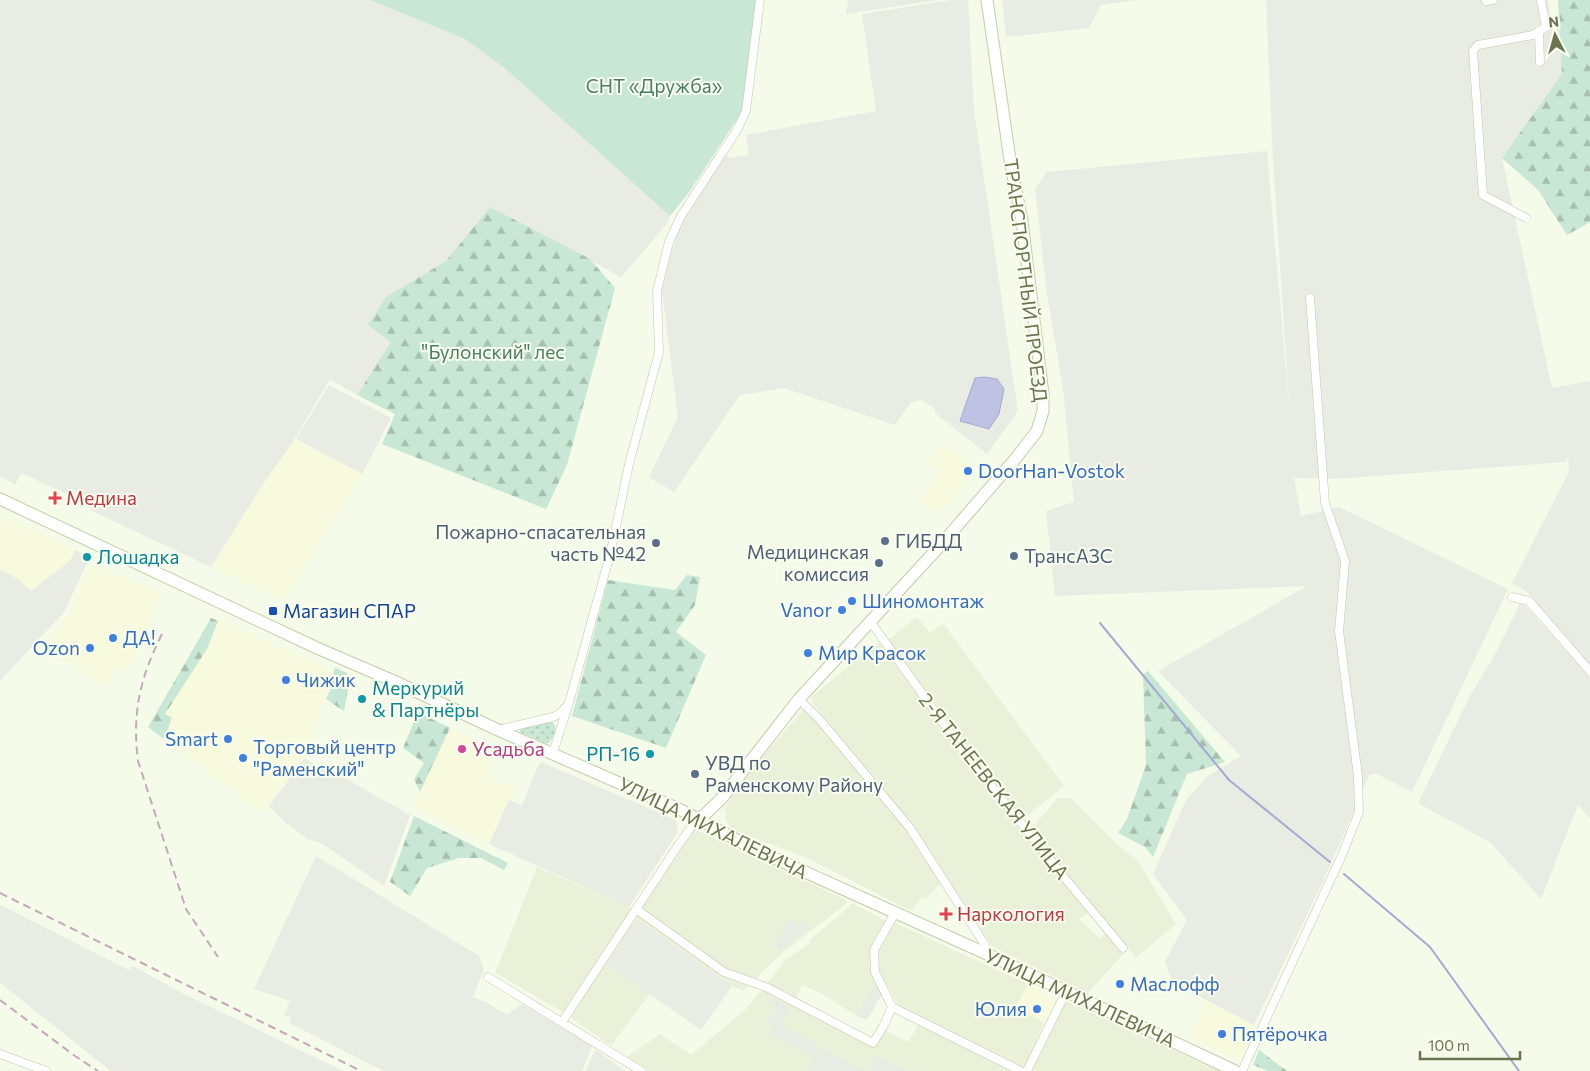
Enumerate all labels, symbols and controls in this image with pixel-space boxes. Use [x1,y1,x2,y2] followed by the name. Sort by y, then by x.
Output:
[1530,10,1580,60] north arrow
[1547,13,1560,31] text: N
[586,74,723,97] park label: СНТ «Дружба»
[1000,157,1053,403] street label: ТРАНСПОРТНЫЙ ПРОЕЗД
[421,340,565,363] park label: "Булонский" лес
[978,459,1125,482] place label: DoorHan-Vostok
[962,465,974,477] marker: DoorHan-Vostok
[66,486,137,509] place label: Медина
[48,491,62,505] marker: Медина
[435,520,646,565] place label: Пожарно-спасательная часть №42
[895,529,962,552] place label: ГИБДД
[879,535,891,547] marker: ГИБДД
[650,537,662,549] marker: Пожарно-спасательная часть №42
[747,540,869,585] place label: Медицинская комиссия
[1024,544,1113,567] place label: ТрансАЗС
[97,545,179,568] place label: Лошадка
[1008,550,1020,562] marker: ТрансАЗС
[81,551,93,563] marker: Лошадка
[873,557,885,569] marker: Медицинская комиссия
[862,589,984,612] place label: Шиномонтаж
[846,595,858,607] marker: Шиномонтаж
[780,598,832,621] place label: Vanor
[283,599,416,622] place label: Магазин СПАР
[836,604,848,616] marker: Vanor
[267,605,279,617] marker: Магазин СПАР
[123,626,155,649] place label: ДА!
[107,632,119,644] marker: ДА!
[33,636,80,659] place label: Ozon
[818,641,926,664] place label: Мир Красок
[84,642,96,654] marker: Ozon
[802,647,814,659] marker: Мир Красок
[296,668,356,691] place label: Чижик
[280,674,292,686] marker: Чижик
[372,676,479,721] place label: Меркурий & Партнёры
[914,688,1074,883] street label: 2-Я ТАНЕЕВСКАЯ УЛИЦА
[356,693,368,705] marker: Меркурий & Партнёры
[165,727,218,750] place label: Smart
[222,733,234,745] marker: Smart
[253,735,396,780] place label: Торговый центр "Раменский"
[472,737,545,760] place label: Усадьба
[586,742,640,765] place label: РП-16
[456,743,468,755] marker: Усадьба
[644,748,656,760] marker: РП-16
[705,751,883,796] place label: УВД по Раменскому Району
[237,752,249,764] marker: Торговый центр "Раменский"
[689,768,701,780] marker: УВД по Раменскому Району
[615,772,812,883] street label: УЛИЦА МИХАЛЕВИЧА
[957,902,1065,925] place label: Наркология
[939,907,953,921] marker: Наркология
[981,943,1179,1052] street label: УЛИЦА МИХАЛЕВИЧА
[1130,972,1220,995] place label: Маслофф
[1114,978,1126,990] marker: Маслофф
[975,997,1027,1020] place label: Юлия
[1031,1003,1043,1015] marker: Юлия
[1232,1022,1328,1045] place label: Пятёрочка
[1216,1028,1228,1040] marker: Пятёрочка
[1420,1028,1520,1060] scale bar
[1428,1036,1470,1054] text: 100 m

